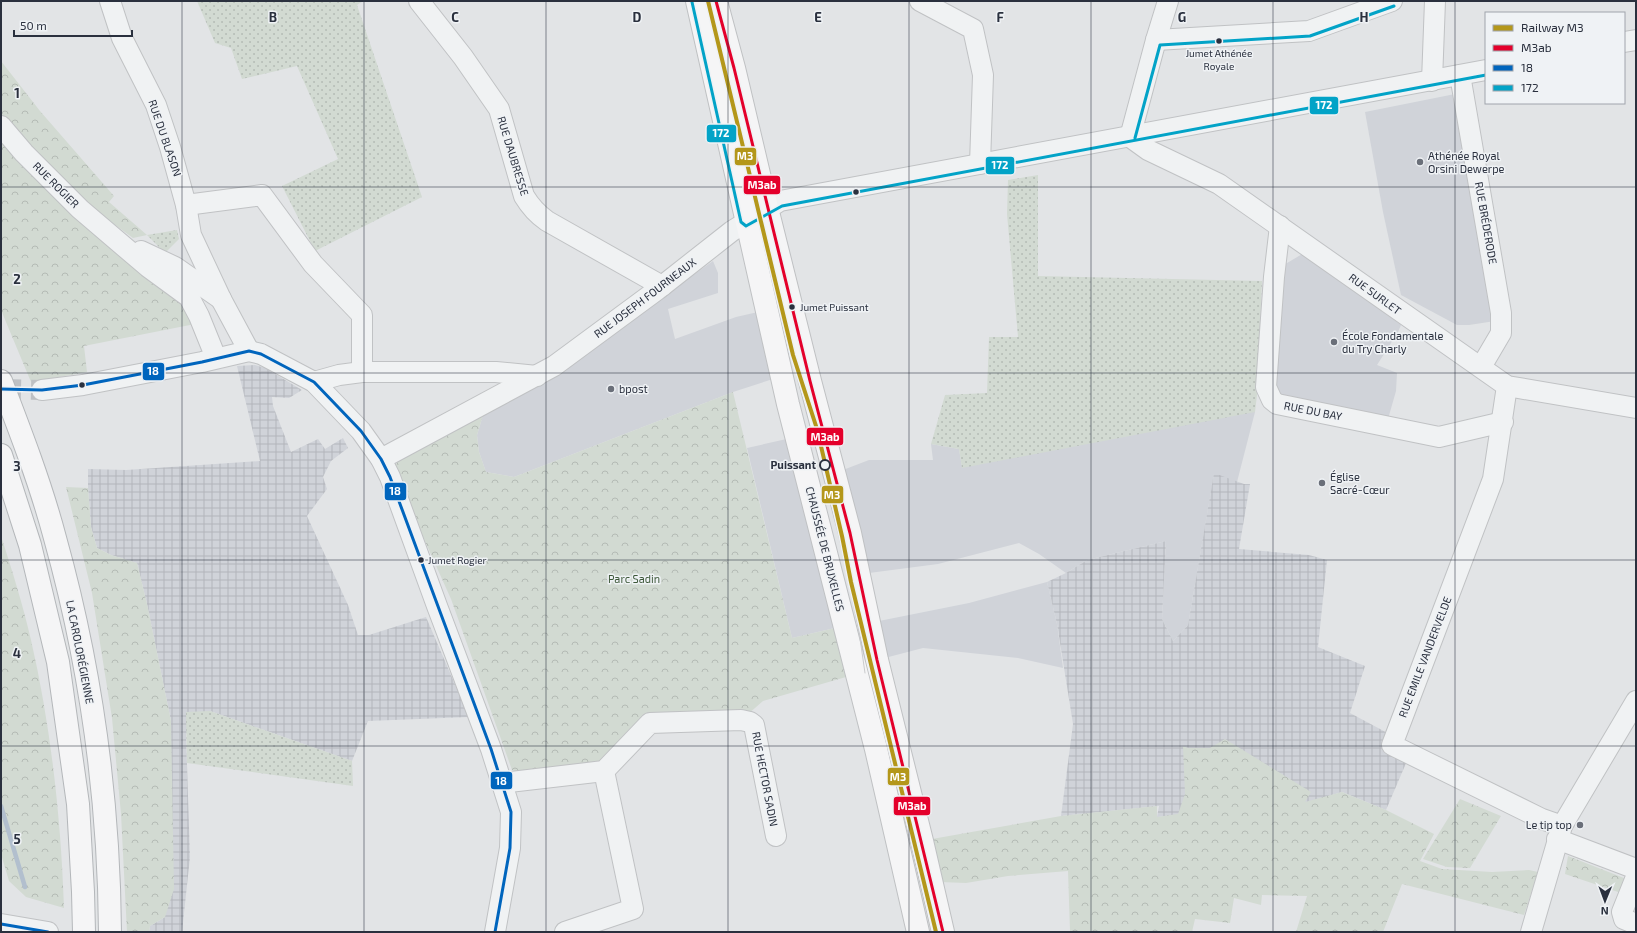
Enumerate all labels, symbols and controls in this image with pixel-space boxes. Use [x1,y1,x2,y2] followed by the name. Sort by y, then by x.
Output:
[269,9,277,25] text: B
[451,9,459,25] text: C
[633,9,642,25] text: D
[814,9,822,25] text: E
[996,9,1004,25] text: F
[1178,9,1186,25] text: G
[1360,9,1369,25] text: H
[14,12,132,38] scale bar
[1485,12,1625,104] legend
[20,18,47,32] text: 50 m
[1521,20,1584,34] text: Railway M3
[1214,36,1224,46] marker: Jumet Athénée Royale
[1521,40,1552,54] text: M3ab
[1186,47,1252,72] place label: Jumet Athénée Royale
[1521,60,1533,74] text: 18
[1521,80,1539,94] text: 172
[14,85,20,101] text: 1
[1309,96,1339,115] line badge: 172
[146,98,185,178] street label: RUE DU BLASON
[1316,98,1332,111] text: 172
[495,115,532,197] street label: RUE DAUBRESSE
[706,124,737,143] line badge: 172
[713,126,729,139] text: 172
[734,147,757,166] line badge: M3
[737,149,753,162] text: M3
[1428,149,1505,175] place label: Athénée Royal Orsini Dewerpe
[985,156,1015,175] line badge: 172
[1415,157,1425,167] marker: Athénée Royal Orsini Dewerpe
[992,158,1008,171] text: 172
[31,159,82,210] street label: RUE ROGIER
[743,175,781,195] line badge: M3ab
[747,178,777,191] text: M3ab
[1473,181,1500,265] street label: RUE BRÉDERODE
[851,187,861,197] unlabelled marker
[591,255,698,340] street label: RUE JOSEPH FOURNEAUX
[1347,270,1404,317] street label: RUE SURLET
[13,271,21,287] text: 2
[800,301,869,313] place label: Jumet Puissant
[787,302,797,312] marker: Jumet Puissant
[1342,329,1443,355] place label: École Fondamentale du Try Charly
[1329,337,1339,347] marker: École Fondamentale du Try Charly
[142,362,165,381] line badge: 18
[147,364,159,377] text: 18
[77,380,87,390] unlabelled marker
[619,382,648,395] place label: bpost
[606,384,616,394] marker: bpost
[1283,398,1344,423] street label: RUE DU BAY
[806,427,844,446] line badge: M3ab
[810,430,840,443] text: M3ab
[13,458,21,474] text: 3
[771,458,816,471] place label: Puissant
[819,459,831,471] marker: Puissant
[1330,470,1390,496] place label: Église Sacré-Cœur
[1317,478,1327,488] marker: Église Sacré-Cœur
[384,482,407,501] line badge: 18
[389,484,401,497] text: 18
[804,485,847,613] street label: CHAUSSÉE DE BRUXELLES
[821,485,844,504] line badge: M3
[824,488,840,501] text: M3
[428,554,487,566] place label: Jumet Rogier
[416,555,426,565] marker: Jumet Rogier
[608,572,660,585] park label: Parc Sadin
[1395,594,1454,719] street label: RUE EMILE VANDERVELDE
[64,599,97,705] street label: LA CAROLORÉGIENNE
[13,645,21,661] text: 4
[750,730,781,827] street label: RUE HECTOR SADIN
[887,767,910,786] line badge: M3
[890,770,906,783] text: M3
[490,771,513,790] line badge: 18
[495,774,507,787] text: 18
[893,796,931,816] line badge: M3ab
[897,799,927,812] text: M3ab
[1526,818,1572,831] place label: Le tip top
[1575,820,1585,830] marker: Le tip top
[13,831,21,847] text: 5
[1585,881,1625,921] north arrow
[1601,905,1609,918] text: N

